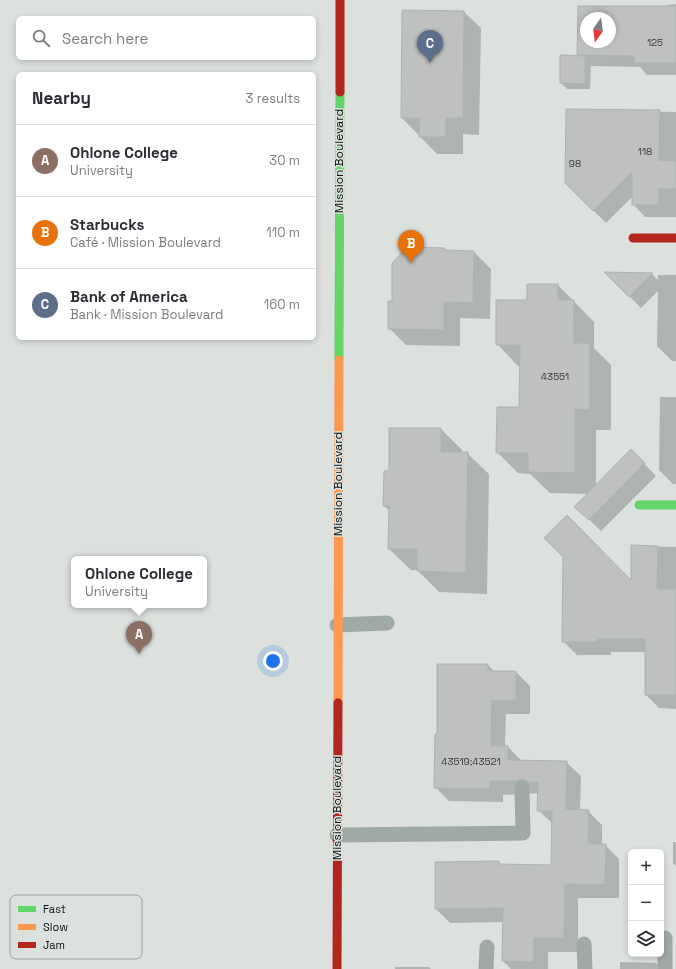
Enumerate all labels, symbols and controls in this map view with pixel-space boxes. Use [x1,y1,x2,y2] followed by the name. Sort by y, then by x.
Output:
[580,12,616,48] north arrow
[16,16,316,60] search box
[30,27,52,49] icon: search
[62,29,148,48] text: Search here
[417,30,443,63] pin: C
[647,36,663,49] house number: 125
[32,87,91,109] text: Nearby
[246,90,300,107] text: 3 results
[331,109,347,213] street label: Mission Boulevard
[70,143,178,162] text: Ohlone College
[638,145,652,158] house number: 118
[41,152,49,169] text: A
[269,152,300,169] text: 30 m
[569,157,581,170] house number: 98
[70,162,133,179] text: University
[70,215,144,234] text: Starbucks
[41,224,49,241] text: B
[266,224,300,241] text: 110 m
[398,230,424,263] pin: B
[70,234,221,251] text: Café · Mission Boulevard
[70,287,188,306] text: Bank of America
[41,296,49,313] text: C
[264,296,300,313] text: 160 m
[70,306,223,323] text: Bank · Mission Boulevard
[541,370,569,383] house number: 43551
[330,432,346,536] street label: Mission Boulevard
[71,556,207,608] popup
[85,564,193,583] text: Ohlone College
[85,583,148,600] text: University
[126,621,152,654] pin: A
[263,651,283,671] your location
[441,755,501,768] house number: 43519;43521
[329,756,345,860] street label: Mission Boulevard
[628,849,664,957] map controls
[628,849,664,885] button: +
[628,885,664,921] button: −
[10,895,142,959] legend
[43,902,66,916] text: Fast
[43,920,68,934] text: Slow
[628,921,664,957] button: layers
[43,938,65,952] text: Jam

